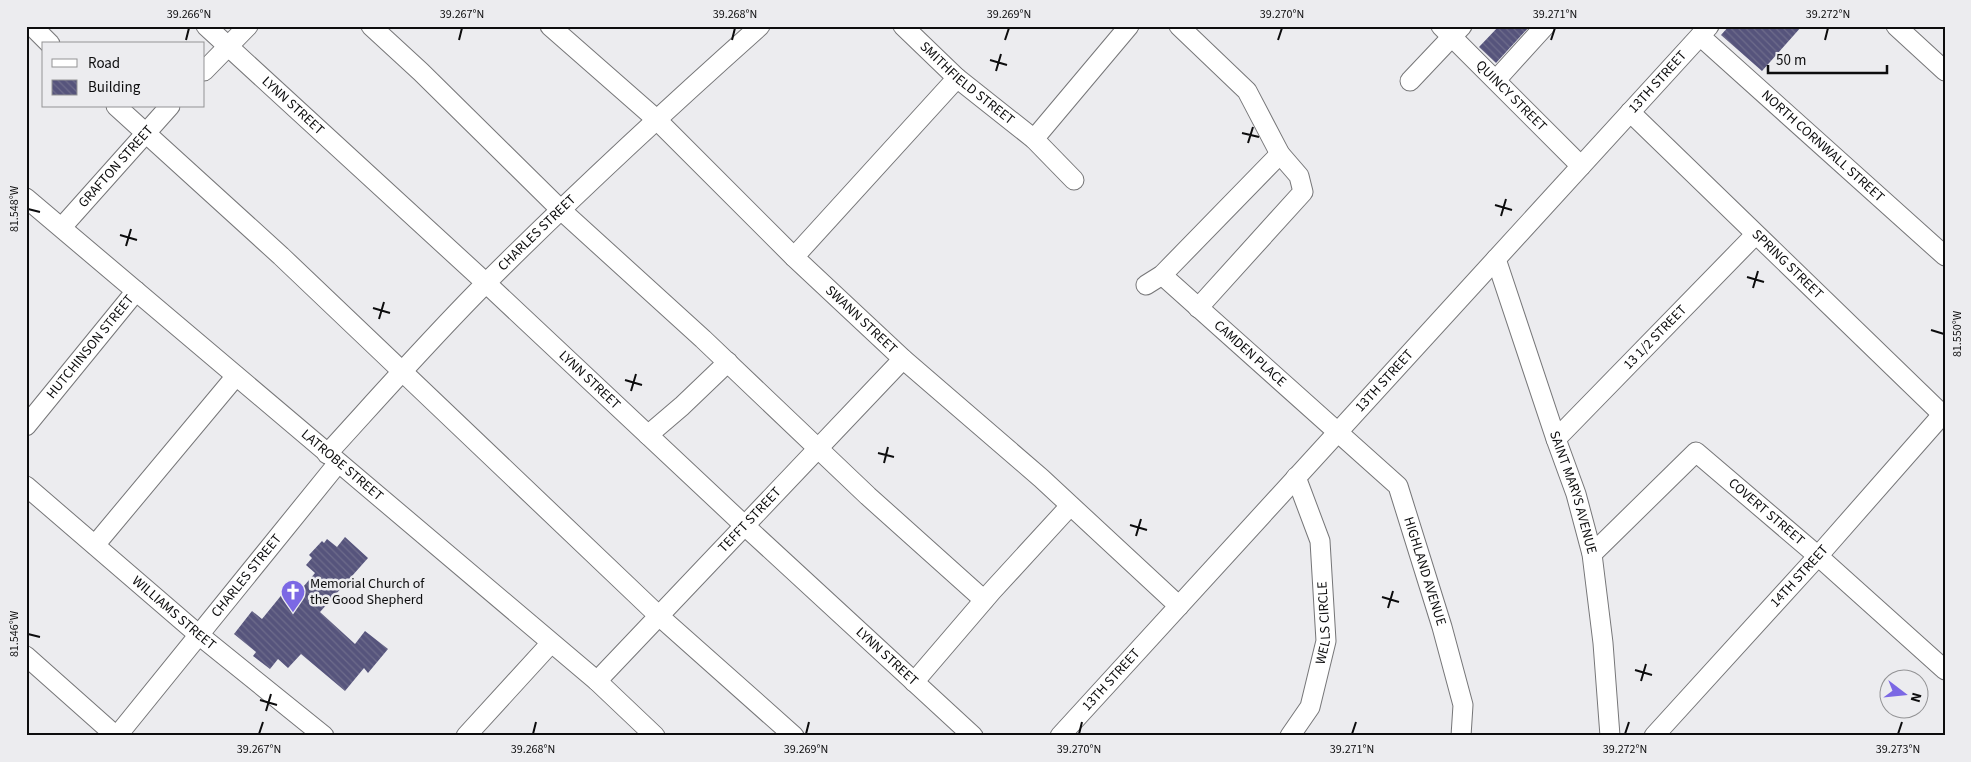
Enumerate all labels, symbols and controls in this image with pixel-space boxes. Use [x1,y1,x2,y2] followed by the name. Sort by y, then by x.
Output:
[167,6,211,23] text: 39.266°N
[440,6,484,23] text: 39.267°N
[713,6,757,23] text: 39.268°N
[987,6,1031,23] text: 39.269°N
[1260,6,1304,23] text: 39.270°N
[1533,6,1577,23] text: 39.271°N
[1806,6,1850,23] text: 39.272°N
[915,37,1019,130] street label: SMITHFIELD STREET
[42,42,205,108] legend
[1768,42,1887,74] scale bar
[1624,46,1692,118] street label: 13TH STREET
[1776,50,1806,71] text: 50 m
[88,53,120,74] text: Road
[1471,56,1551,136] street label: QUINCY STREET
[257,72,329,140] street label: LYNN STREET
[88,77,141,98] text: Building
[1757,85,1889,207] street label: NORTH CORNWALL STREET
[74,121,158,212] street label: GRAFTON STREET
[6,185,23,232] text: 81.548°W
[493,190,581,276] street label: CHARLES STREET
[1747,225,1828,304] street label: SPRING STREET
[821,281,902,359] street label: SWANN STREET
[42,290,139,403] street label: HUTCHINSON STREET
[1619,300,1692,374] street label: 13 1/2 STREET
[1949,310,1966,357] text: 81.550°W
[1209,316,1291,392] street label: CAMDEN PLACE
[1351,345,1419,417] street label: 13TH STREET
[554,346,625,415] street label: LYNN STREET
[297,425,388,506] street label: LATROBE STREET
[1544,428,1602,556] street label: SAINT MARYS AVENUE
[1724,474,1809,550] street label: COVERT STREET
[714,482,786,557] street label: TEFFT STREET
[1398,514,1451,628] street label: HIGHLAND AVENUE
[207,530,287,622] street label: CHARLES STREET
[1766,540,1834,612] street label: 14TH STREET
[127,571,221,655] street label: WILLIAMS STREET
[310,574,425,610] place label: Memorial Church of the Good Shepherd
[280,579,306,613] church icon: Memorial Church of the Good Shepherd
[1311,581,1336,667] street label: WELLS CIRCLE
[6,610,23,657] text: 81.546°W
[851,623,923,691] street label: LYNN STREET
[1077,644,1145,716] street label: 13TH STREET
[1878,670,1928,720] north arrow
[1905,690,1926,705] text: N
[237,741,281,758] text: 39.267°N
[511,741,555,758] text: 39.268°N
[784,741,828,758] text: 39.269°N
[1057,741,1101,758] text: 39.270°N
[1330,741,1374,758] text: 39.271°N
[1603,741,1647,758] text: 39.272°N
[1876,741,1920,758] text: 39.273°N

